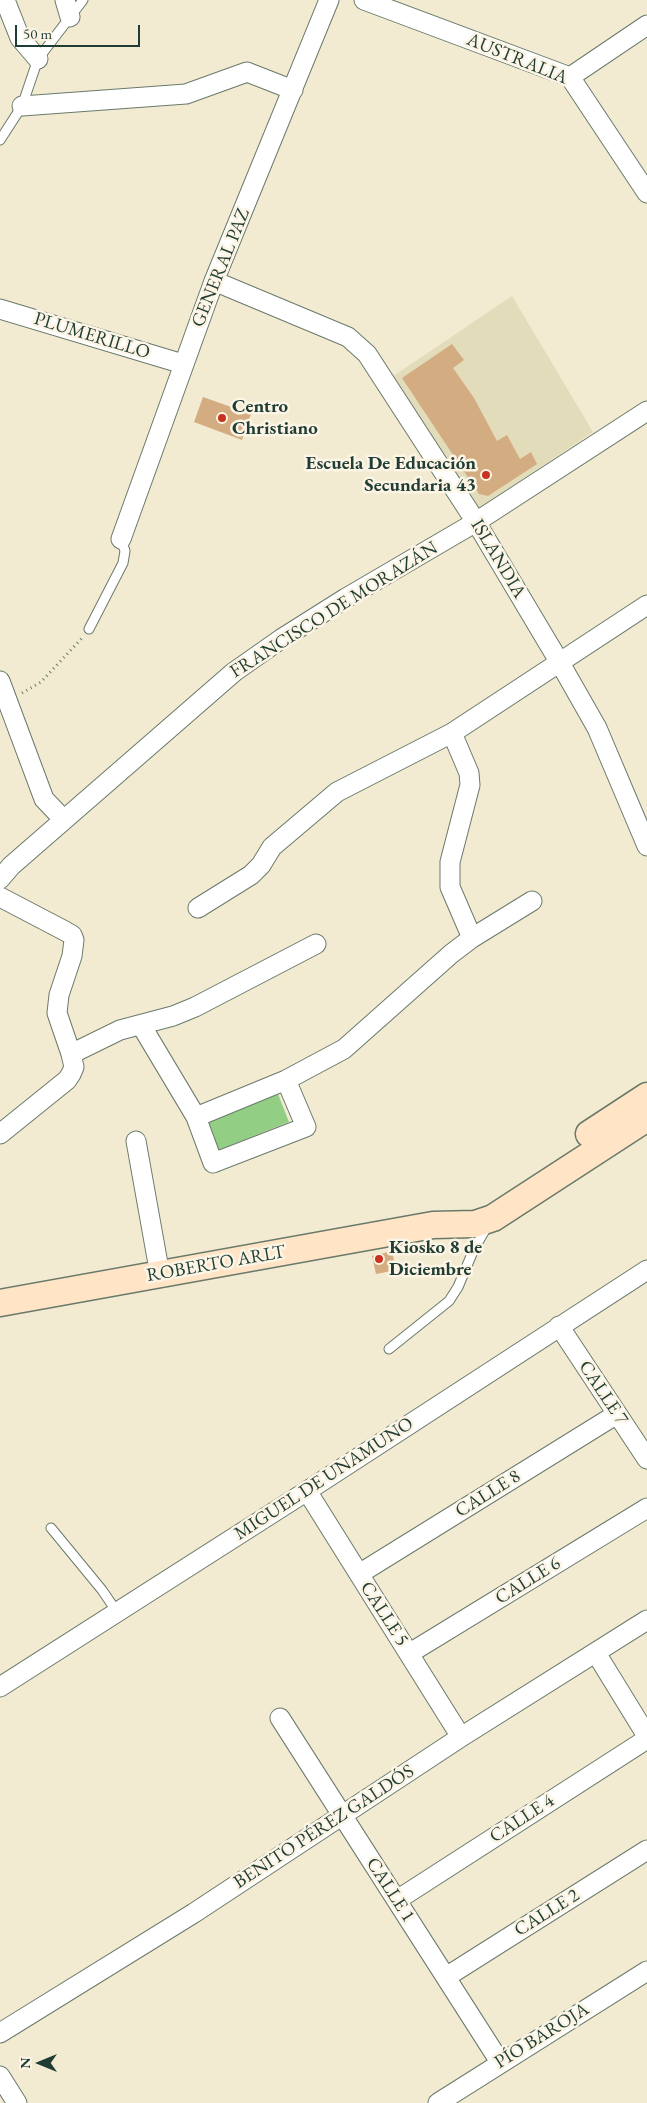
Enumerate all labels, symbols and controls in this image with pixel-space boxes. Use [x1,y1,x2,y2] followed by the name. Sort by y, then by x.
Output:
[18,15,142,47] scale bar
[23,24,52,43] text: 50 m
[463,28,571,90] street label: AUSTRALIA
[187,205,255,331] street label: GENERAL PAZ
[31,308,153,364] street label: PLUMERILLO
[232,396,318,440] place label: Centro Christiano
[216,412,228,424] marker: Centro Christiano
[306,453,476,497] place label: Escuela De Educación Secundaria 43
[480,469,492,481] marker: Escuela De Educación Secundaria 43
[465,515,531,603] street label: ISLANDIA
[226,537,442,683] street label: FRANCISCO DE MORAZÁN
[389,1237,482,1281] place label: Kiosko 8 de Diciembre
[145,1241,287,1287] street label: ROBERTO ARLT
[373,1253,385,1265] marker: Kiosko 8 de Diciembre
[573,1357,633,1429] street label: CALLE 7
[230,1413,418,1545] street label: MIGUEL DE UNAMUNO
[451,1465,525,1523] street label: CALLE 8
[491,1552,565,1610] street label: CALLE 6
[355,1577,413,1651] street label: CALLE 5
[230,1760,418,1894] street label: BENITO PÉREZ GALDÓS
[485,1790,559,1848] street label: CALLE 4
[361,1853,419,1927] street label: CALLE 1
[510,1884,584,1942] street label: CALLE 2
[491,1998,593,2074] street label: PÍO BAROJA
[15,2038,65,2088] north arrow
[16,2057,34,2069] text: N

